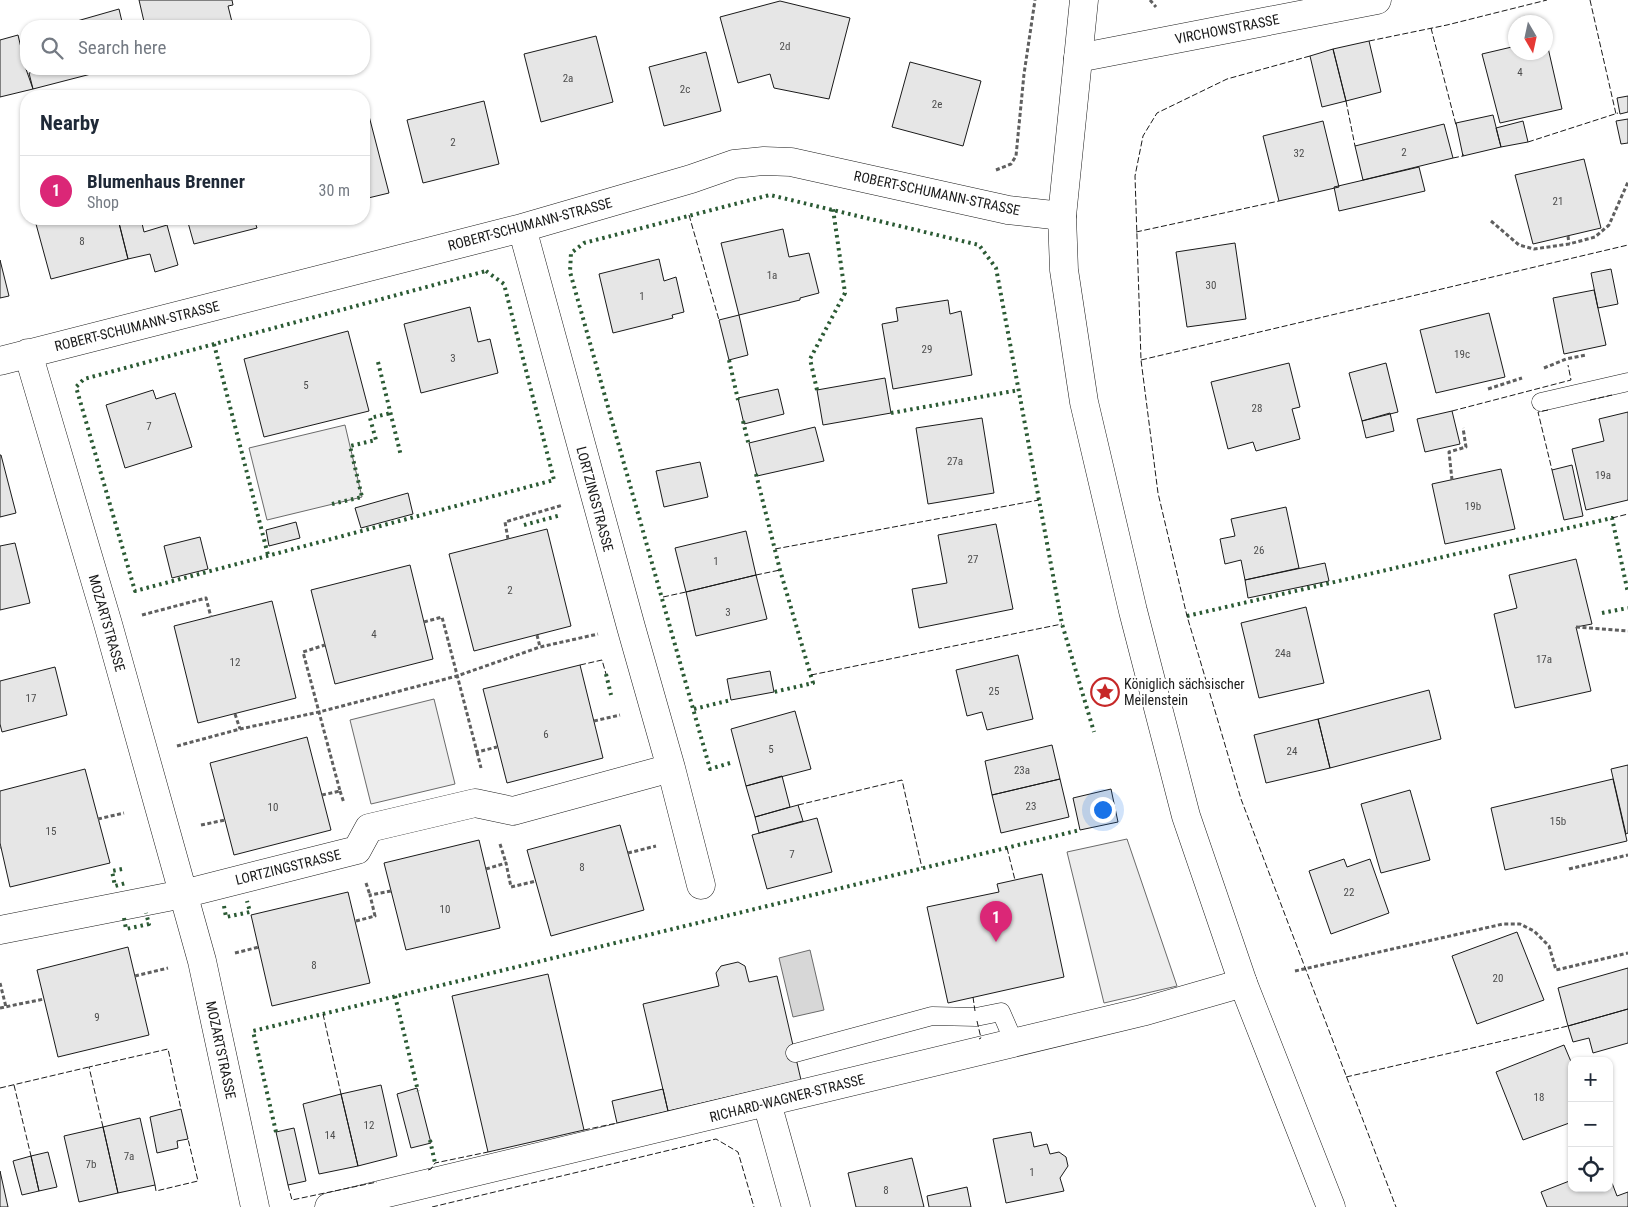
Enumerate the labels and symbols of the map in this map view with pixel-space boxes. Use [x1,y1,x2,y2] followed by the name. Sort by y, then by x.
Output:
[1173,11,1281,47] street label: VIRCHOWSTRASSE
[1508,15,1553,60] north arrow
[780,40,790,53] house number: 2d
[1517,66,1523,79] house number: 4
[563,72,573,85] house number: 2a
[680,83,690,96] house number: 2c
[932,98,942,111] house number: 2e
[450,136,456,149] house number: 2
[1401,146,1407,159] house number: 2
[1294,147,1304,160] house number: 32
[852,168,1022,218] street label: ROBERT-SCHUMANN-STRASSE
[446,194,614,254] street label: ROBERT-SCHUMANN-STRASSE
[1553,195,1563,208] house number: 21
[79,235,85,248] house number: 8
[767,269,777,282] house number: 1a
[1206,279,1216,292] house number: 30
[639,290,645,303] house number: 1
[53,298,221,354] street label: ROBERT-SCHUMANN-STRASSE
[922,343,932,356] house number: 29
[1454,348,1470,361] house number: 19c
[450,352,456,365] house number: 3
[303,379,309,392] house number: 5
[1252,402,1262,415] house number: 28
[146,420,152,433] house number: 7
[573,445,617,553] street label: LORTZINGSTRASSE
[947,455,963,468] house number: 27a
[1595,469,1611,482] house number: 19a
[1465,500,1481,513] house number: 19b
[1254,544,1264,557] house number: 26
[968,553,978,566] house number: 27
[713,555,719,568] house number: 1
[86,573,128,673] street label: MOZARTSTRASSE
[507,584,513,597] house number: 2
[725,606,731,619] house number: 3
[371,628,377,641] house number: 4
[1275,647,1291,660] house number: 24a
[1536,653,1552,666] house number: 17a
[230,656,240,669] house number: 12
[1124,676,1245,708] place label: Königlich sächsischer Meilenstein
[1090,677,1120,707] place icon: Königlich sächsischer Meilenstein
[989,685,999,698] house number: 25
[26,692,36,705] house number: 17
[543,728,549,741] house number: 6
[768,743,774,756] house number: 5
[1287,745,1298,758] house number: 24
[1014,764,1030,777] house number: 23a
[1090,797,1116,823] your location
[1026,800,1036,813] house number: 23
[268,801,278,814] house number: 10
[1550,815,1566,828] house number: 15b
[46,825,56,838] house number: 15
[234,846,342,888] street label: LORTZINGSTRASSE
[789,848,795,861] house number: 7
[579,861,585,874] house number: 8
[1344,886,1354,899] house number: 22
[980,901,1012,942] pin: 1
[440,903,450,916] house number: 10
[311,959,317,972] house number: 8
[1493,972,1503,985] house number: 20
[203,999,239,1101] street label: MOZARTSTRASSE
[94,1011,100,1024] house number: 9
[708,1071,866,1125] street label: RICHARD-WAGNER-STRASSE
[1534,1091,1544,1104] house number: 18
[364,1119,374,1132] house number: 12
[325,1129,336,1142] house number: 14
[124,1150,134,1163] house number: 7a
[86,1158,96,1171] house number: 7b
[1029,1166,1035,1179] house number: 1
[883,1184,889,1197] house number: 8

